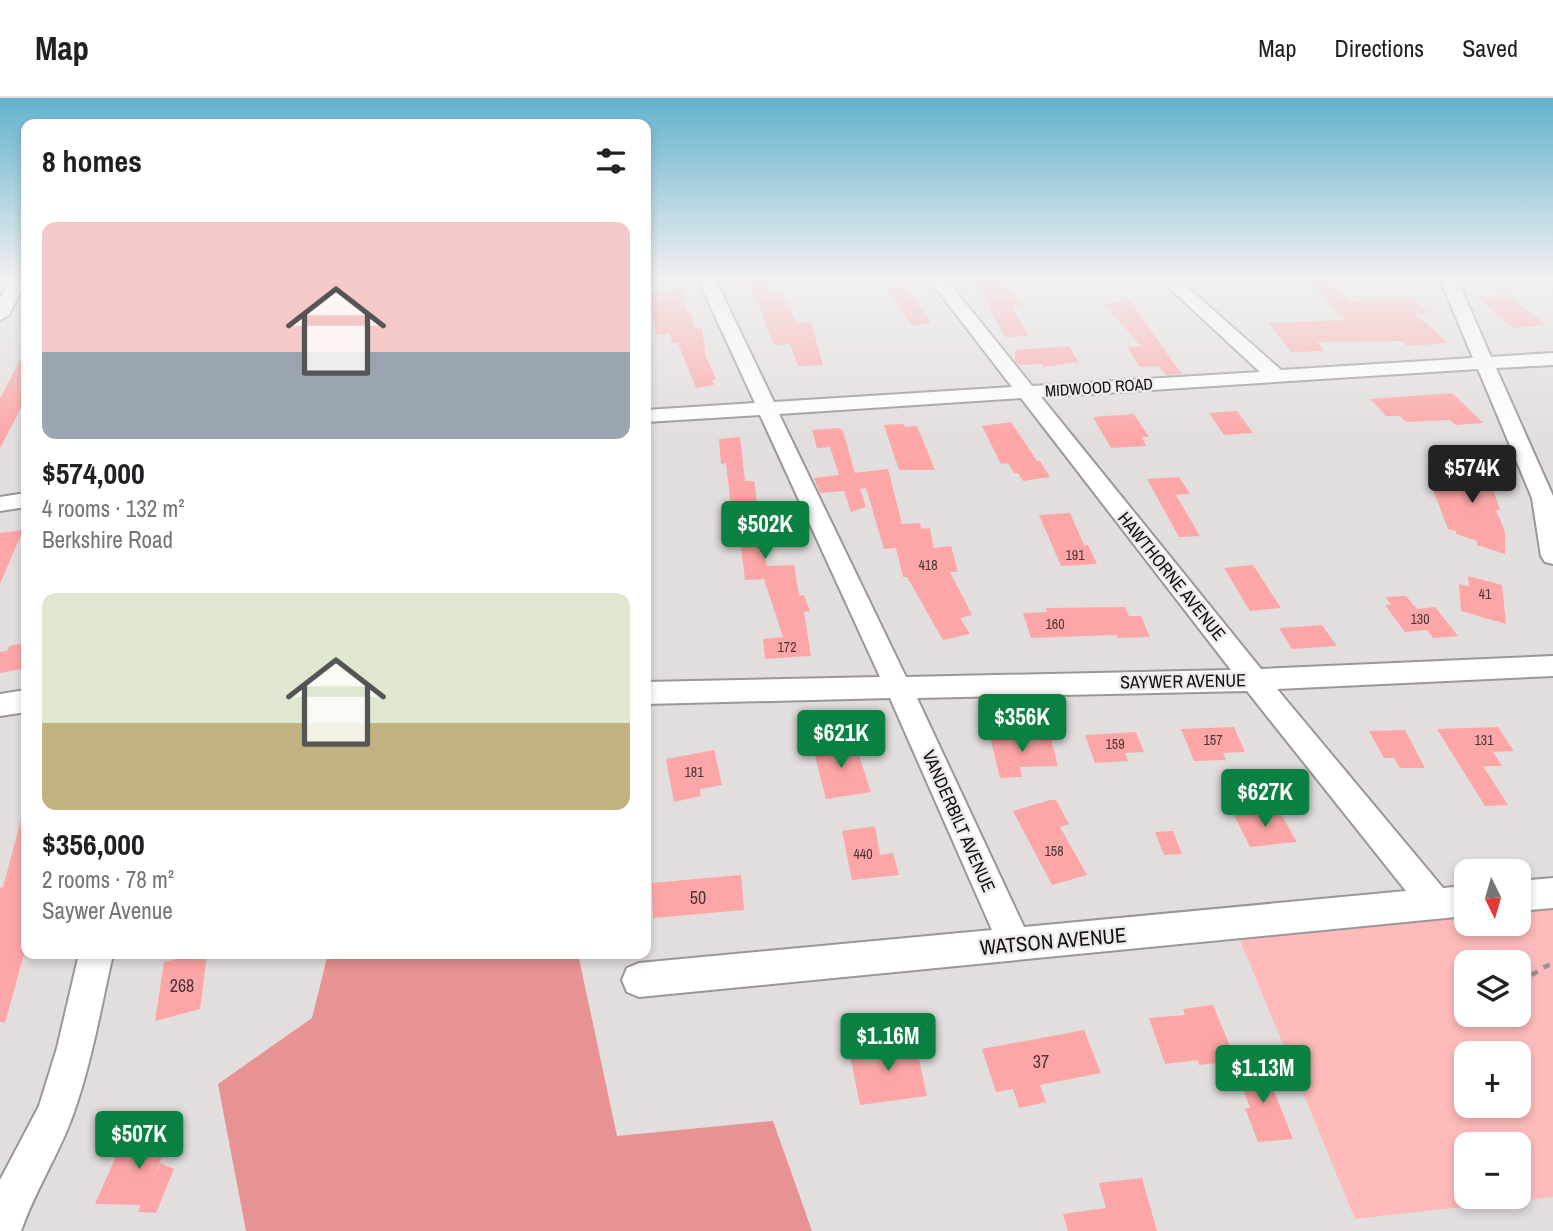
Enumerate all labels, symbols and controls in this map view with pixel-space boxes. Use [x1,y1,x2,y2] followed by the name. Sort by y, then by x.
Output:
[35,26,89,70] text: Map
[1258,32,1296,64] text: Map
[1334,32,1424,64] text: Directions
[1462,32,1518,64] text: Saved
[42,141,142,181] text: 8 homes
[592,142,630,180] icon: filters
[273,268,399,394] icon: home
[1044,372,1154,402] street label: MIDWOOD ROAD
[1423,446,1521,505] pin: $574K
[1444,452,1500,483] text: $574K
[42,453,145,493] text: $574,000
[42,493,185,524] text: 4 rooms · 132 m²
[716,502,814,561] pin: $502K
[1112,506,1232,646] street label: HAWTHORNE AVENUE
[737,508,793,539] text: $502K
[42,524,173,555] text: Berkshire Road
[1065,546,1085,564] house number: 191
[918,556,938,574] house number: 418
[1479,585,1492,603] house number: 41
[1410,610,1430,628] house number: 130
[1045,615,1065,633] house number: 160
[777,638,797,656] house number: 172
[273,639,399,765] icon: home
[1120,667,1246,695] street label: SAYWER AVENUE
[973,694,1071,754] pin: $356K
[994,701,1050,732] text: $356K
[792,710,890,770] pin: $621K
[813,717,869,748] text: $621K
[1203,731,1223,749] house number: 157
[1474,731,1494,749] house number: 131
[1105,735,1125,753] house number: 159
[916,746,1002,896] street label: VANDERBILT AVENUE
[684,763,704,781] house number: 181
[1216,770,1314,829] pin: $627K
[1237,776,1293,807] text: $627K
[42,824,145,864] text: $356,000
[1044,842,1064,860] house number: 158
[853,845,873,863] house number: 440
[1454,859,1531,936] north arrow
[1454,859,1531,1209] map controls
[42,864,174,895] text: 2 rooms · 78 m²
[690,885,706,910] house number: 50
[42,895,173,926] text: Saywer Avenue
[978,920,1128,962] street label: WATSON AVENUE
[1454,950,1531,1027] button: layers
[170,973,194,998] house number: 268
[831,1014,945,1073] pin: $1.16M
[857,1020,919,1051] text: $1.16M
[1454,1041,1531,1118] button: +
[1206,1046,1320,1105] pin: $1.13M
[1033,1049,1049,1074] house number: 37
[1232,1052,1294,1083] text: $1.13M
[90,1112,188,1171] pin: $507K
[111,1118,167,1149] text: $507K
[1454,1132,1531,1209] button: −

